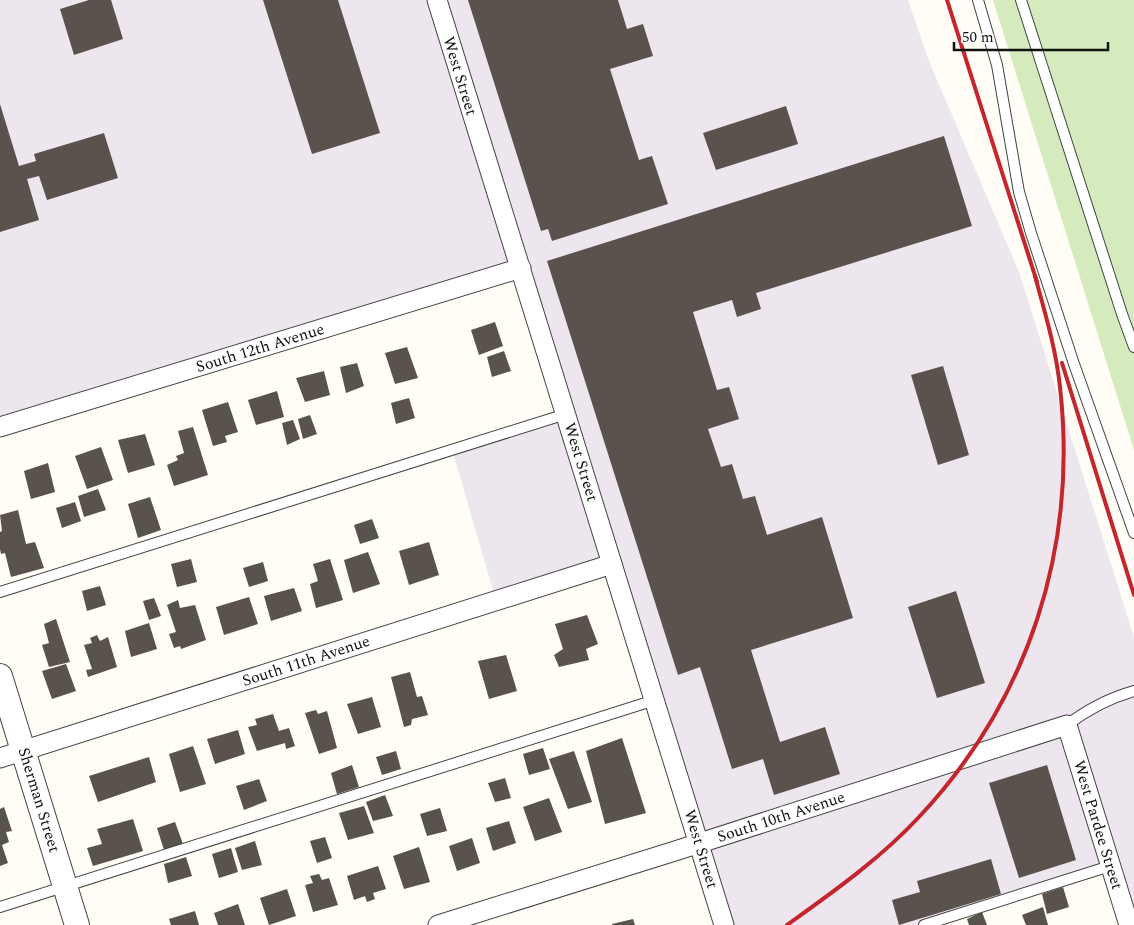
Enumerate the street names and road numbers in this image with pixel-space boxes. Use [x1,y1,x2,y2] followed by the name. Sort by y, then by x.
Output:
[437,34,483,119] street label: West Street
[193,317,327,379] street label: South 12th Avenue
[558,420,604,505] street label: West Street
[239,629,373,693] street label: South 11th Avenue
[12,745,66,856] street label: Sherman Street
[1067,757,1129,893] street label: West Pardee Street
[714,785,848,849] street label: South 10th Avenue
[678,807,724,892] street label: West Street

